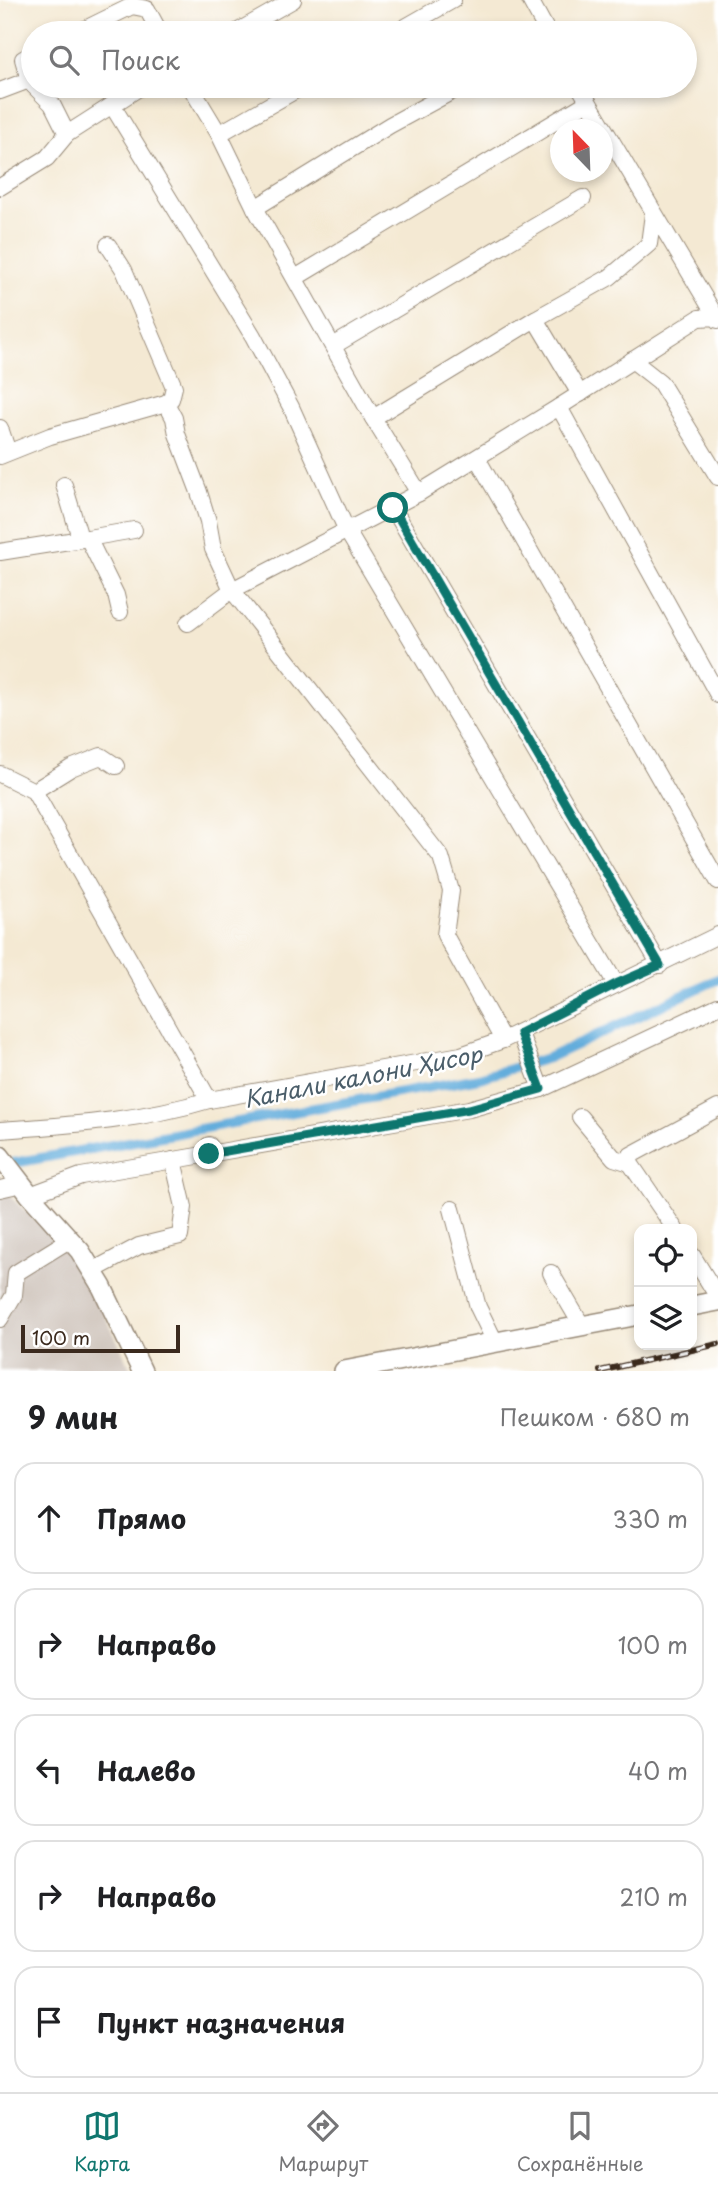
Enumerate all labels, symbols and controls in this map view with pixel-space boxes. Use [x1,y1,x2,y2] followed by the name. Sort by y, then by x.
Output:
[21,21,697,98] search box
[101,40,180,79] text: Поиск
[45,41,83,79] icon: search
[550,119,613,182] north arrow
[377,492,408,523] route start
[241,1035,486,1116] water label: Канали калони Ҳисор
[193,1138,224,1169] route end
[634,1224,697,1350] map controls
[634,1224,697,1287] button: locate
[634,1287,697,1350] button: layers
[21,1322,180,1354] scale bar
[32,1323,90,1351] text: 100 m
[28,1394,118,1439] text: 9 мин
[500,1399,690,1434] text: Пешком · 680 m
[30,1499,68,1537] icon: ahead
[97,1499,186,1538] text: Прямо
[612,1501,688,1536] text: 330 m
[30,1625,68,1663] icon: right
[97,1625,216,1664] text: Направо
[618,1627,688,1662] text: 100 m
[30,1751,68,1789] icon: left
[97,1751,195,1790] text: Налево
[628,1753,688,1788] text: 40 m
[30,1877,68,1915] icon: right
[97,1877,216,1916] text: Направо
[620,1879,688,1914] text: 210 m
[30,2003,68,2041] icon: arrive
[97,2003,345,2042] text: Пункт назначения
[74,2107,130,2177] tab: Карта
[278,2107,368,2177] tab: Маршрут
[517,2107,644,2177] tab: Сохранённые

